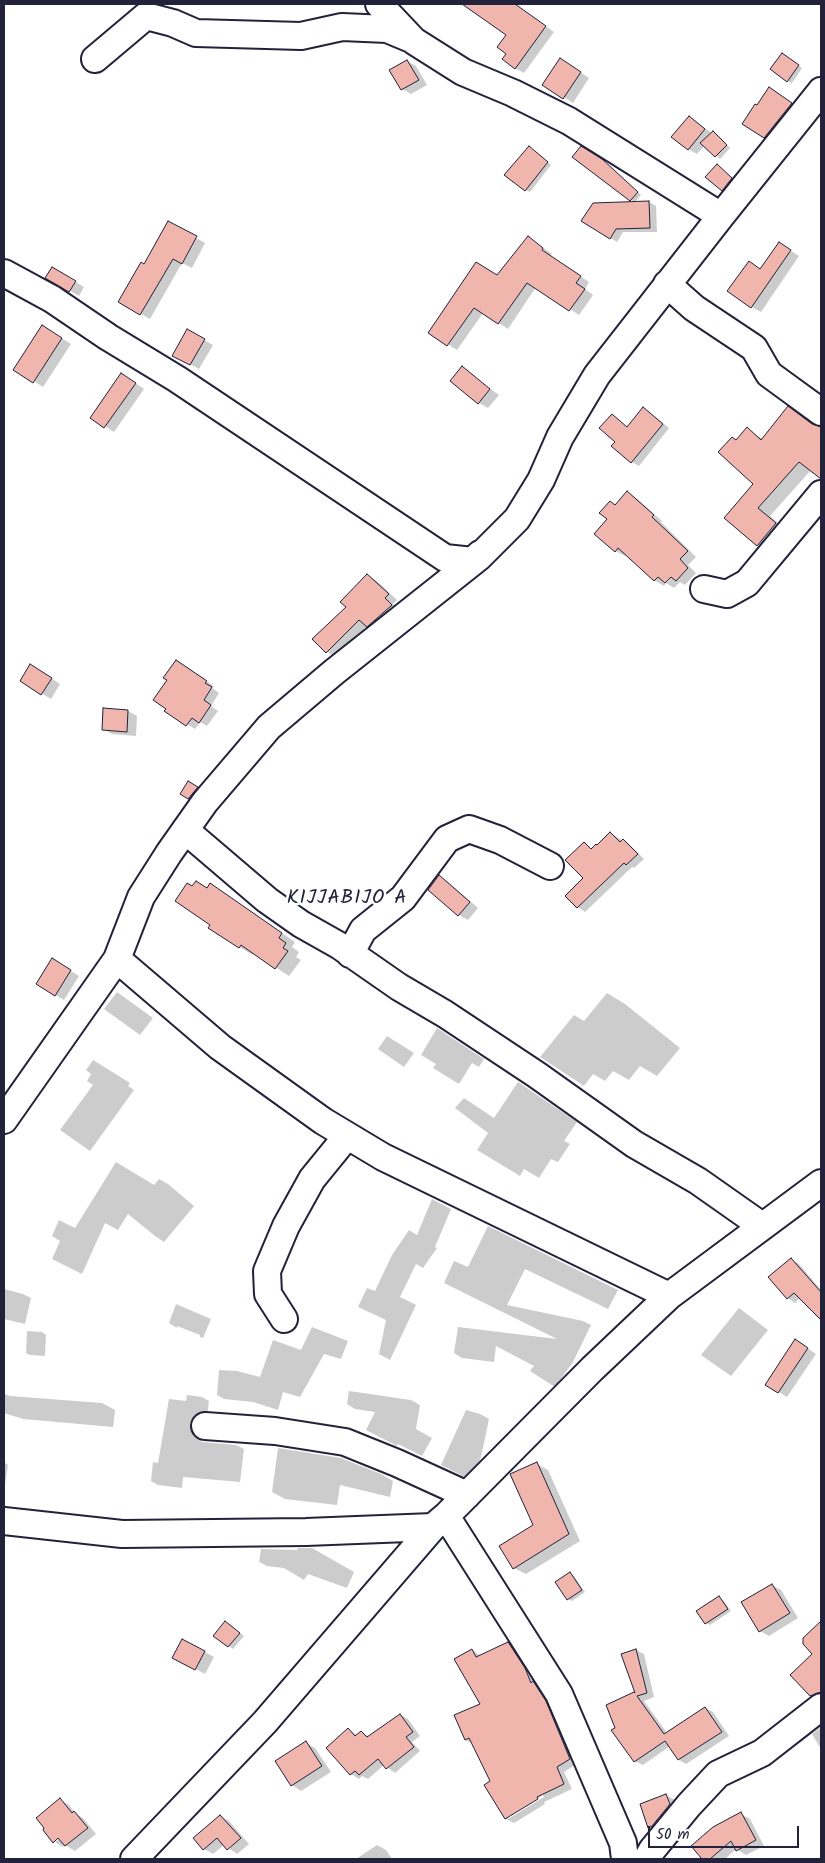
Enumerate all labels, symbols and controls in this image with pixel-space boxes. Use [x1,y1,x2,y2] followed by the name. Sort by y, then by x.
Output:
[285,888,409,912] district label: KIJJABIJO A
[650,1816,801,1848] scale bar
[656,1823,690,1847] text: 50 m

